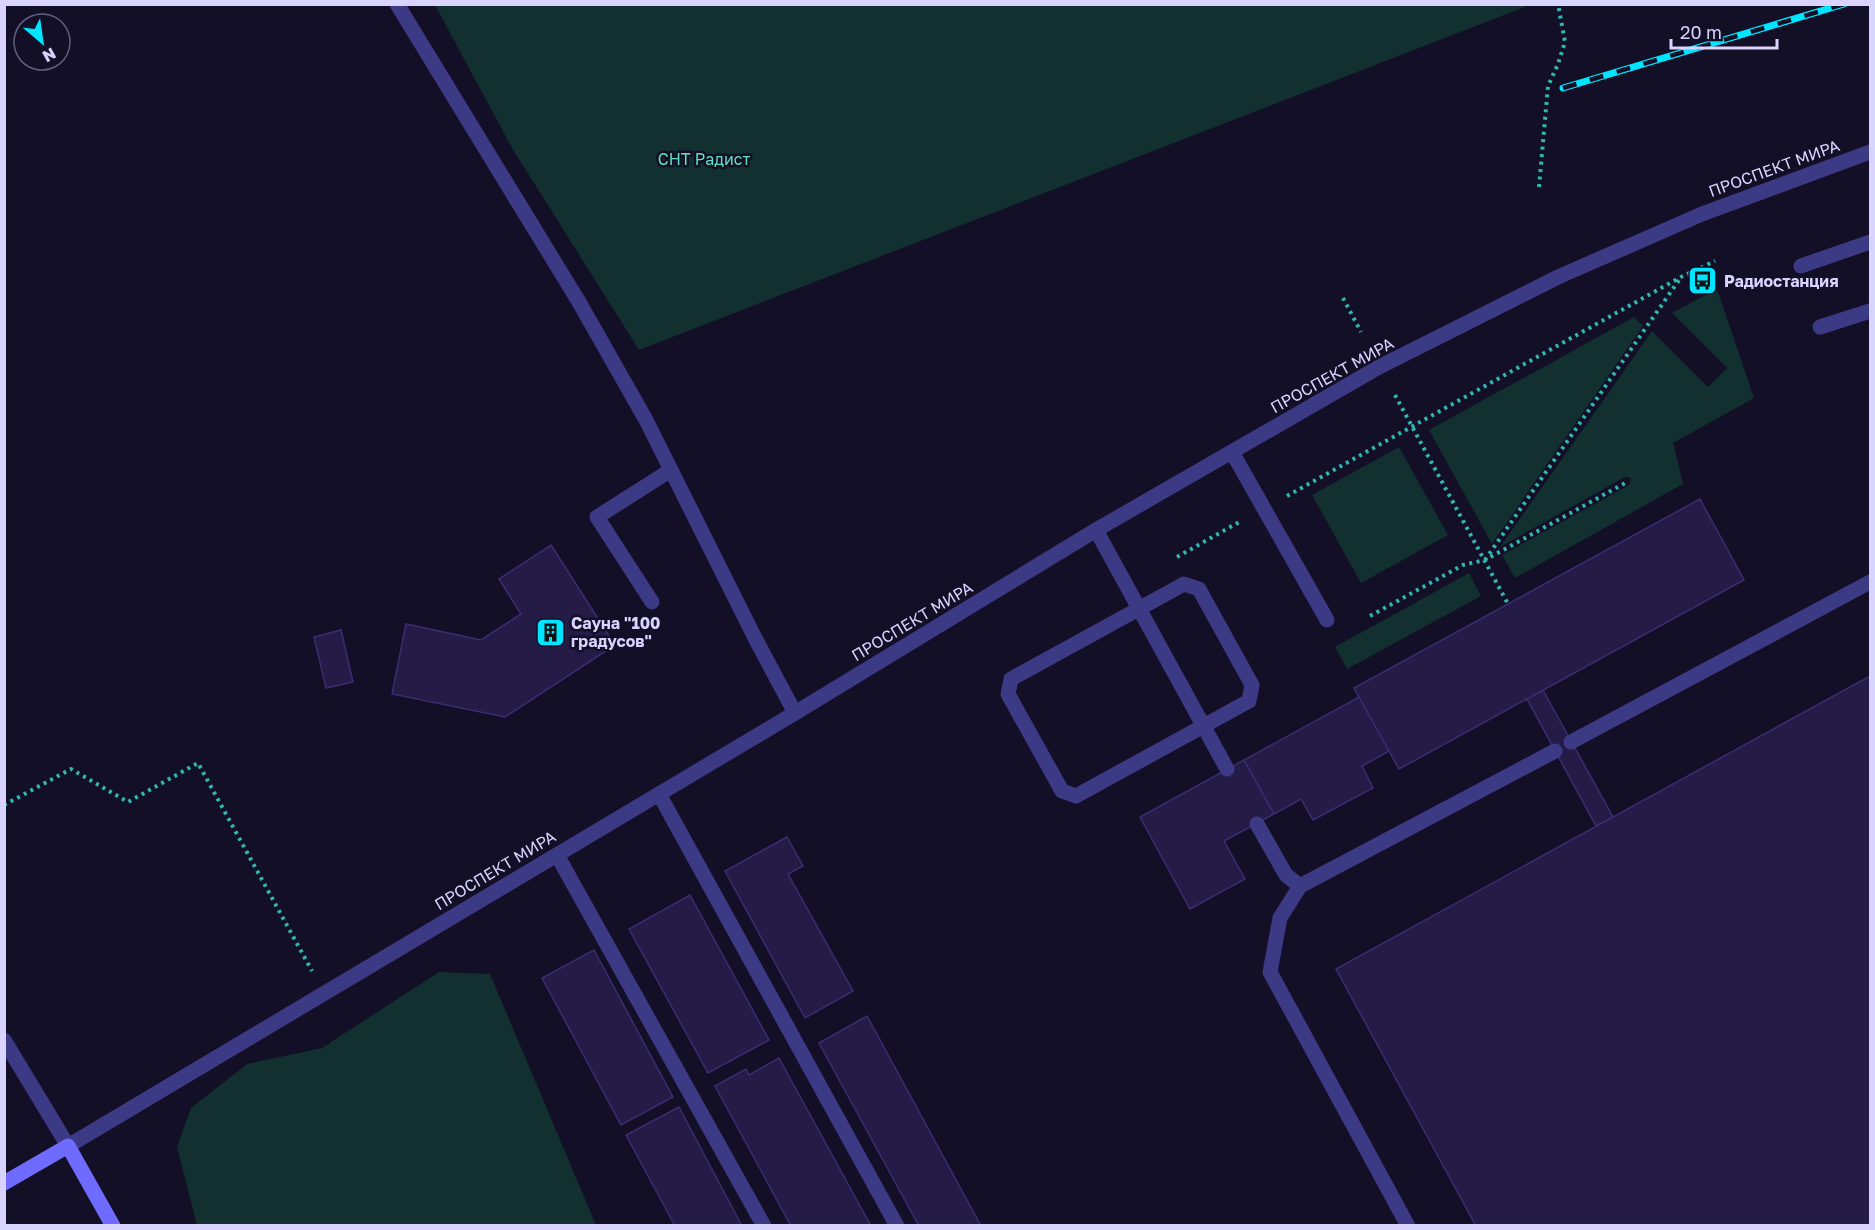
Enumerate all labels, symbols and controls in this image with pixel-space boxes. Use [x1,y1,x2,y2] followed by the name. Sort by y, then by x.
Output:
[12,12,72,72] north arrow
[1671,12,1778,50] scale bar
[1680,21,1722,43] text: 20 m
[39,43,59,67] text: N
[1706,135,1842,201] street label: ПРОСПЕКТ МИРА
[658,149,750,169] park label: СНТ Радист
[1687,265,1719,297] bus stop icon: Радиостанция
[1724,271,1839,291] place label: Радиостанция
[1267,333,1397,417] street label: ПРОСПЕКТ МИРА
[848,577,977,665] street label: ПРОСПЕКТ МИРА
[571,613,660,651] place label: Сауна "100 градусов"
[534,616,566,648] building icon: Сауна "100 градусов"
[431,826,560,914] street label: ПРОСПЕКТ МИРА

